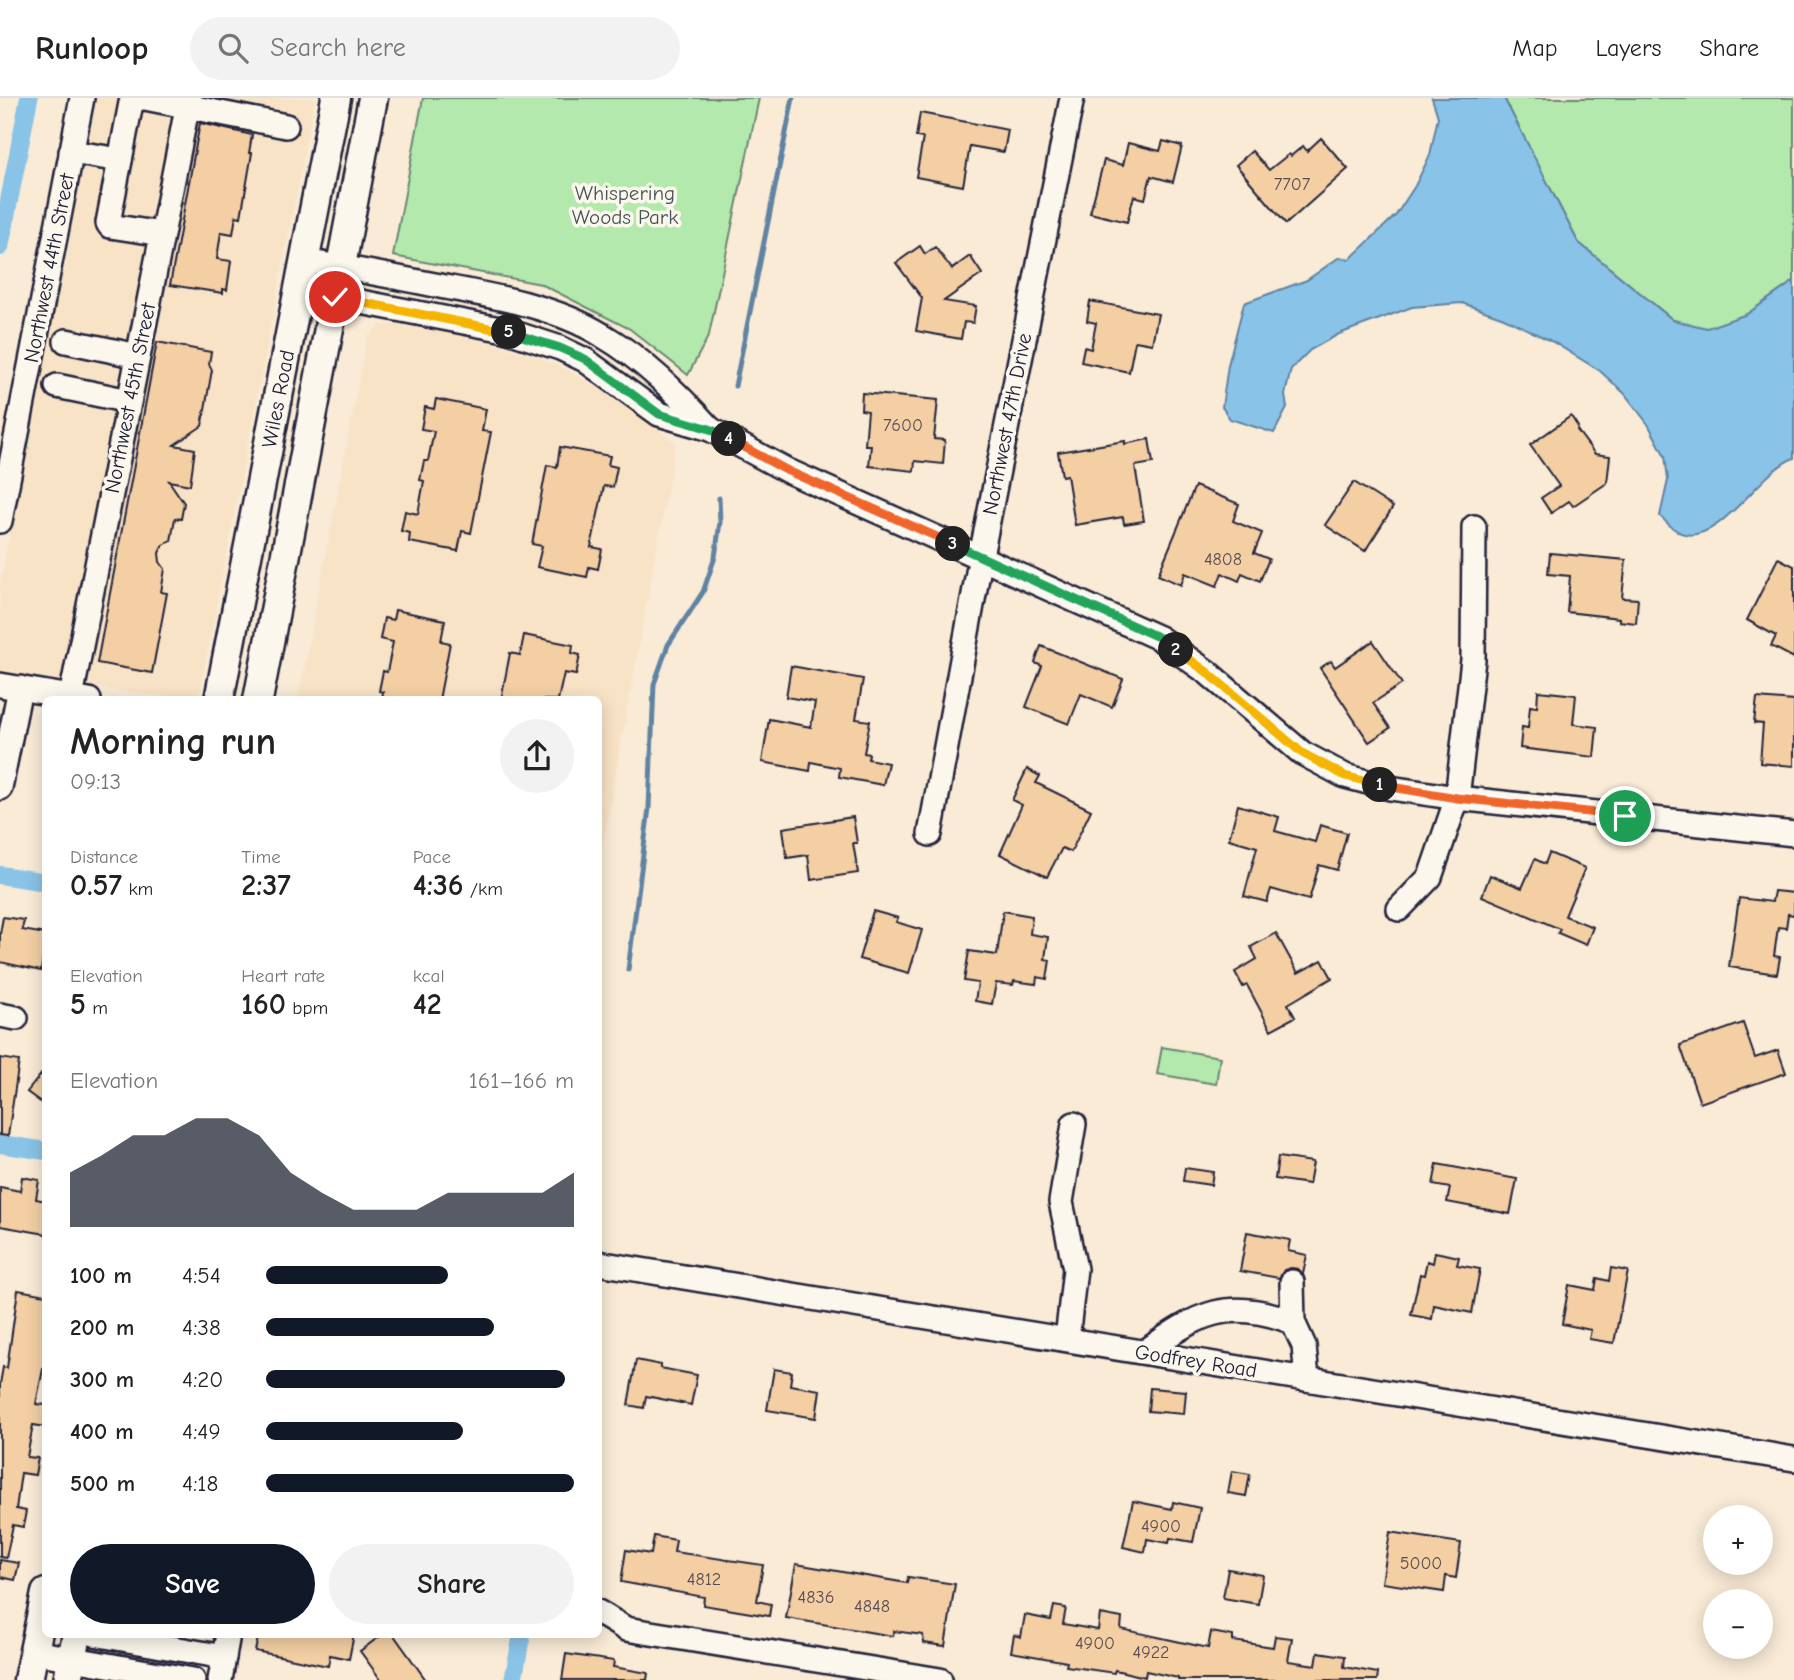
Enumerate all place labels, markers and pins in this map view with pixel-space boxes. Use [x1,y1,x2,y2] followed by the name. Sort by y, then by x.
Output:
[305,267,365,327] pin
[491,314,526,350] pin: 5
[712,422,746,456] pin: 4
[936,526,970,562] pin: 3
[1158,632,1194,668] pin: 2
[1362,768,1398,802] pin: 1
[1595,786,1655,846] pin

